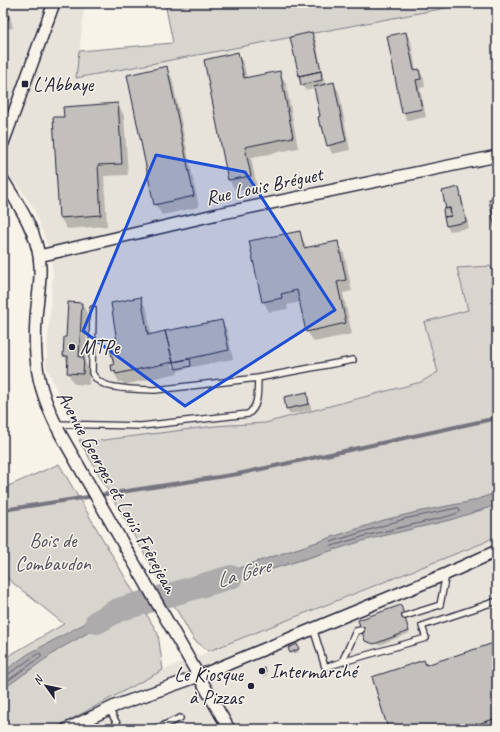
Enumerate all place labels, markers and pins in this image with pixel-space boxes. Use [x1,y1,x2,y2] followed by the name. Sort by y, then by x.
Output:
[33,72,95,97] place label: L'Abbaye
[20,79,30,89] marker: L'Abbaye
[80,335,121,360] place label: MTPe
[67,342,77,352] marker: MTPe
[270,659,360,684] place label: Intermarché
[174,662,245,710] place label: Le Kiosque à Pizzas
[257,666,267,676] marker: Intermarché
[246,681,256,691] marker: Le Kiosque à Pizzas

